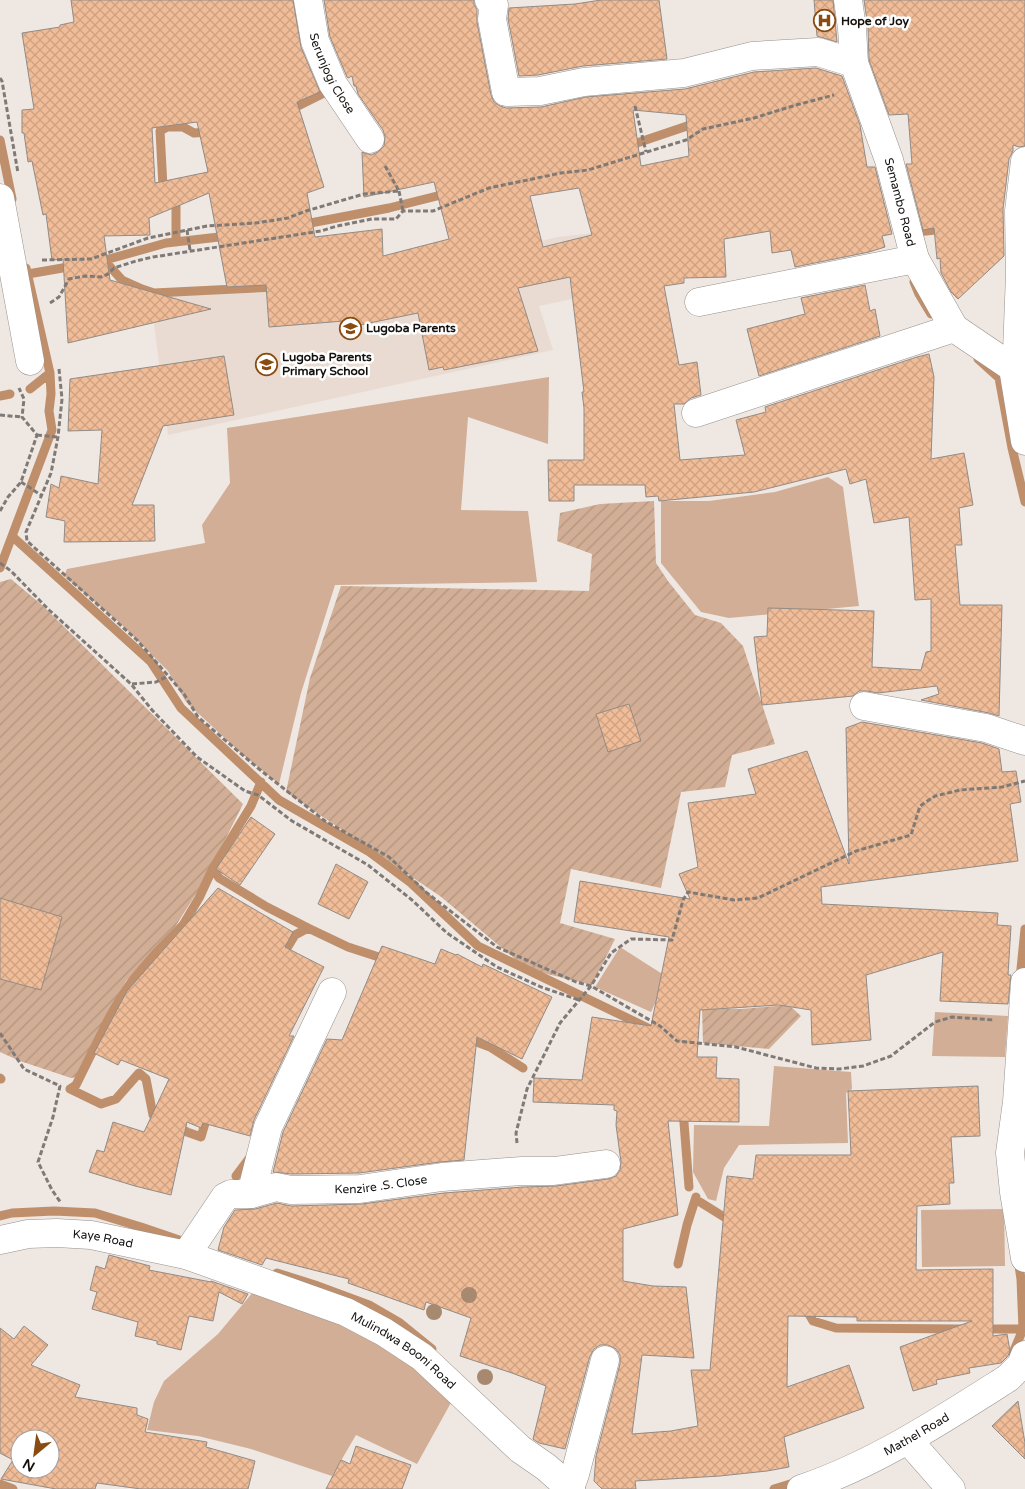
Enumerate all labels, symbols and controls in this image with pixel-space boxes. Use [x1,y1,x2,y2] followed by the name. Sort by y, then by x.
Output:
[813,9,837,33] hospital icon: Hope of Joy
[841,14,909,29] place label: Hope of Joy
[307,32,358,116] street label: Serunjogi Close
[882,156,918,248] street label: Semambo Road
[338,316,362,340] school or university icon: Lugoba Parents
[366,321,456,336] place label: Lugoba Parents
[282,350,372,379] place label: Lugoba Parents Primary School
[254,352,278,376] school or university icon: Lugoba Parents Primary School
[334,1172,428,1196] street label: Kenzire .S. Close
[72,1227,134,1251] street label: Kaye Road
[349,1309,459,1392] street label: Mulindwa Booni Road
[881,1410,952,1459] street label: Mathel Road
[10,1429,60,1479] north arrow
[20,1455,38,1475] text: N

